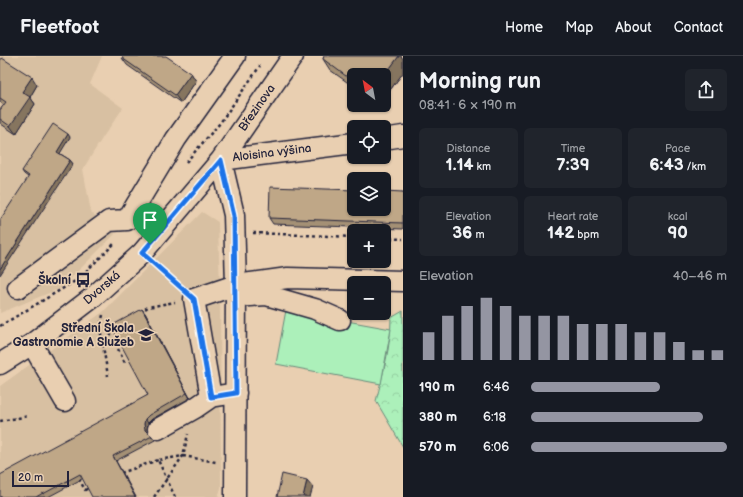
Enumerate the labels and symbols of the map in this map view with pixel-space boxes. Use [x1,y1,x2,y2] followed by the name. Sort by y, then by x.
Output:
[347,68,391,112] north arrow
[235,82,279,134] street label: Březinova
[232,141,313,165] street label: Aloisina výšina
[133,203,167,244] pin
[80,268,124,308] street label: Dvorská
[38,271,72,288] place label: Školní
[74,271,92,289] bus stop icon: Školní
[13,319,134,350] place label: Střední Škola Gastronomie A Služeb
[137,326,155,344] school or university icon: Střední Škola Gastronomie A Služeb
[12,469,69,488] scale bar

